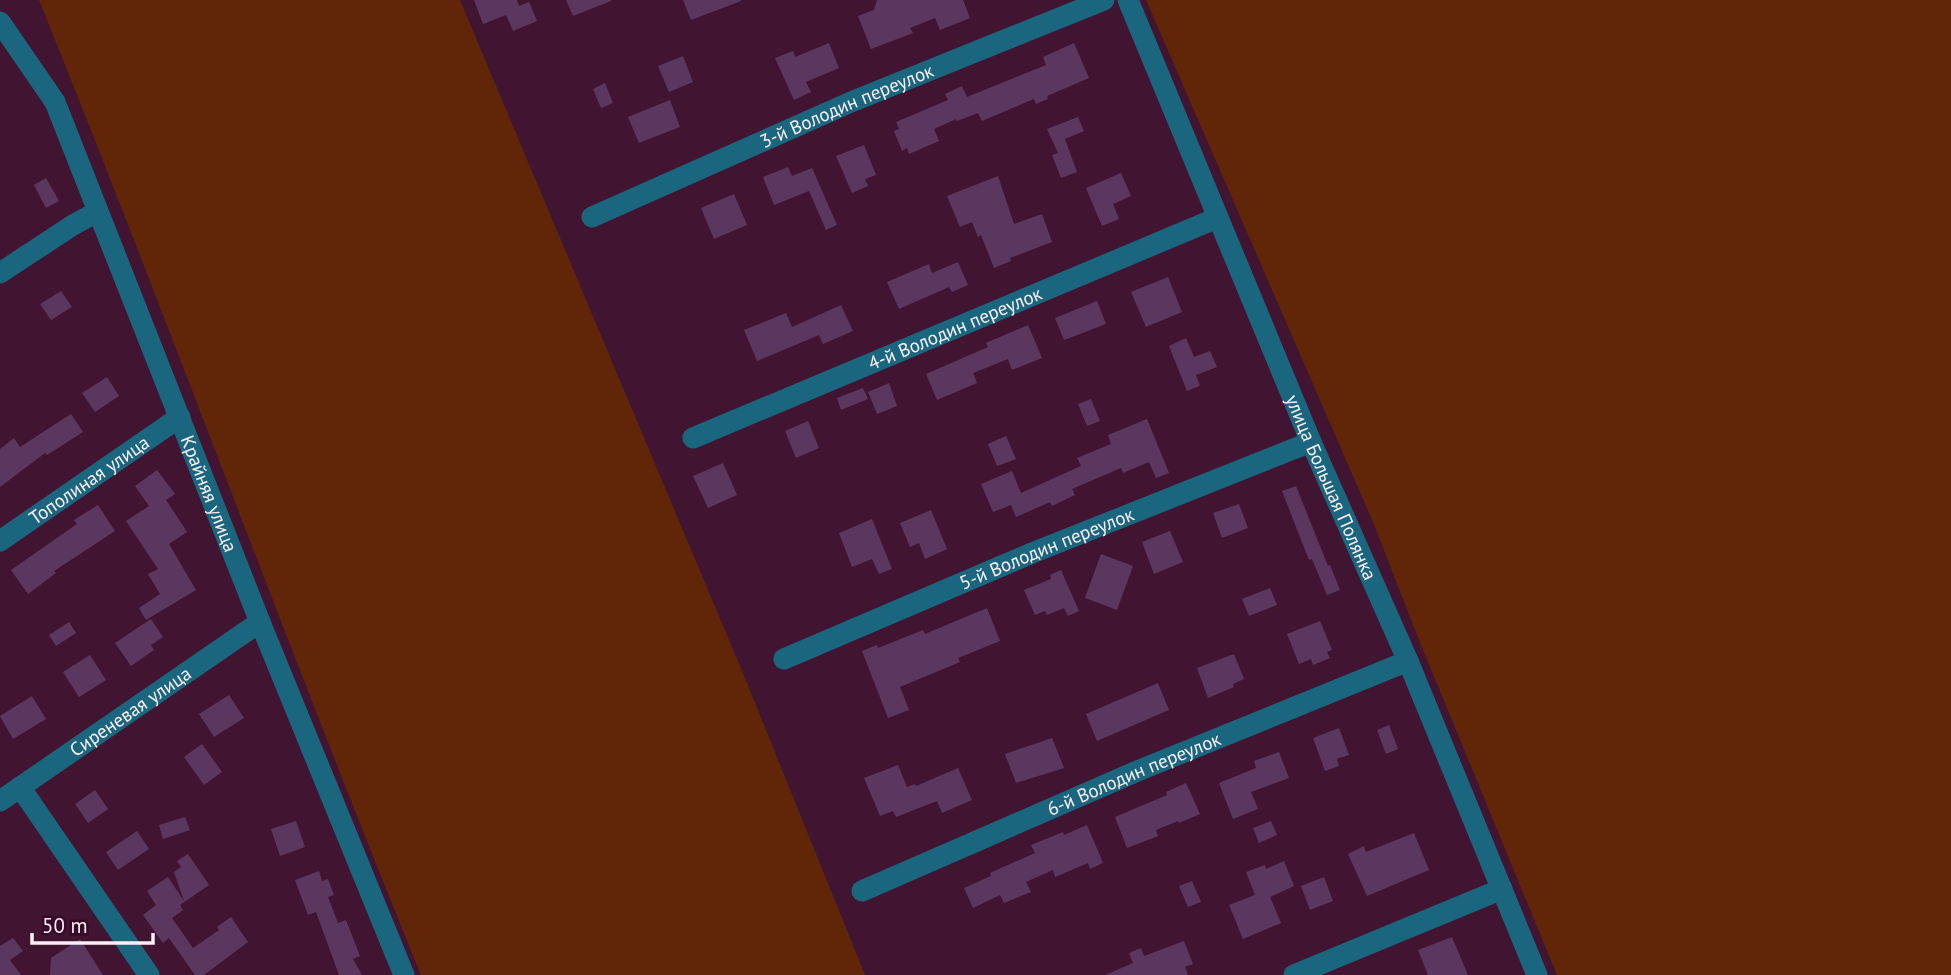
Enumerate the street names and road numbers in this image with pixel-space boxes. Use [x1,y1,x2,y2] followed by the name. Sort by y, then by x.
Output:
[756,58,937,153] street label: 3-й Володин переулок
[864,281,1045,375] street label: 4-й Володин переулок
[1281,391,1383,584] street label: улица Большая Полянка
[24,430,154,530] street label: Тополиная улица
[176,432,243,555] street label: Крайняя улица
[956,502,1137,595] street label: 5-й Володин переулок
[65,661,196,762] street label: Сиреневая улица
[1043,726,1224,821] street label: 6-й Володин переулок

